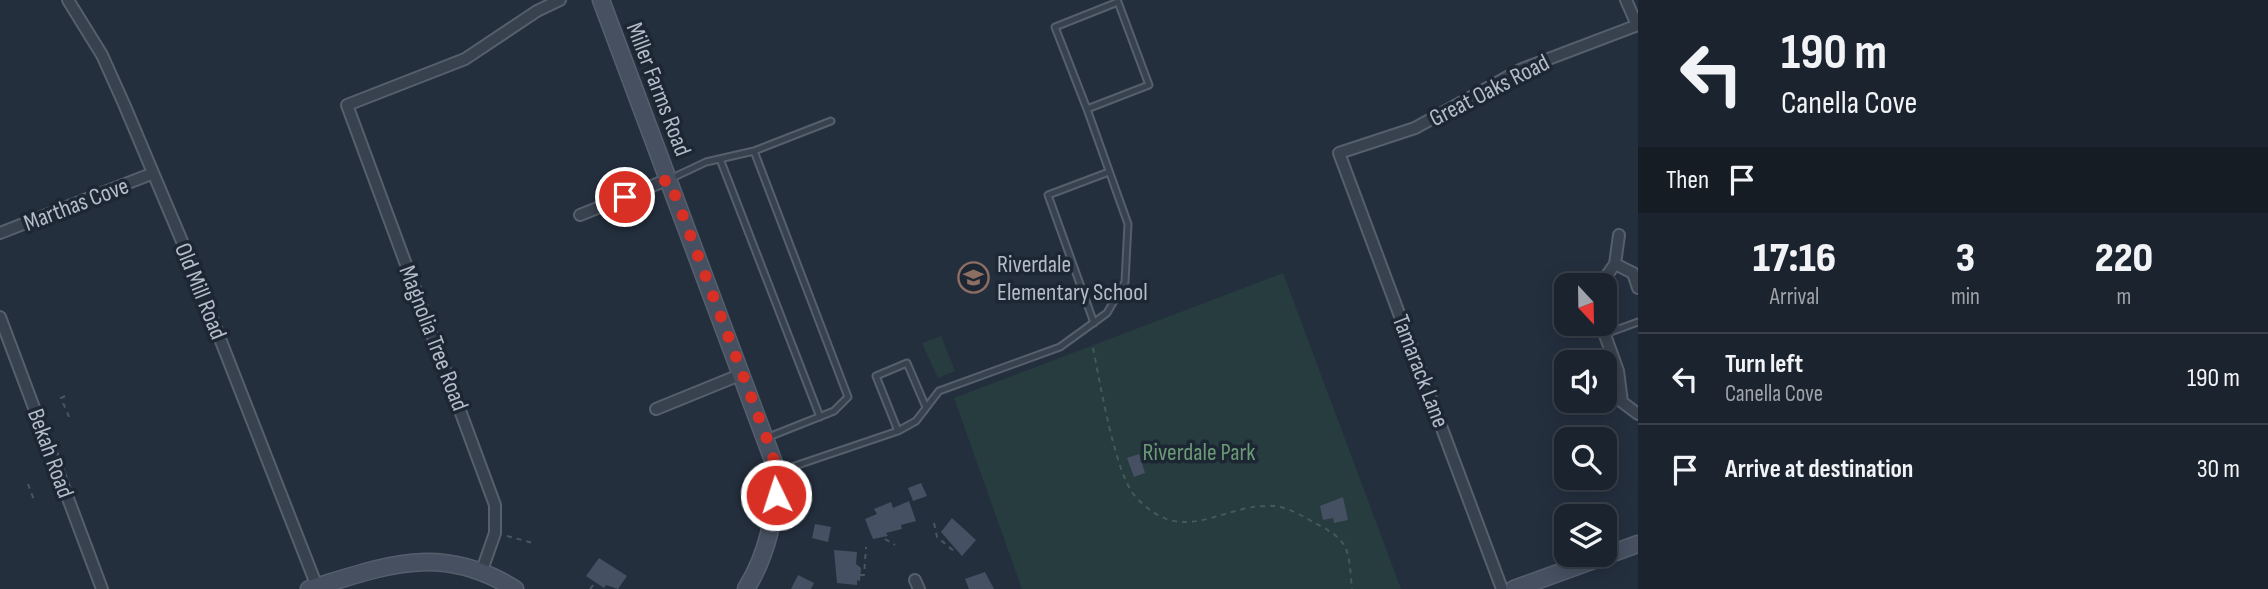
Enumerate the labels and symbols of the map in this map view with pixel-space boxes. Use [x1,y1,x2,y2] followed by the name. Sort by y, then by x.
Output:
[620,18,697,160] street label: Miller Farms Road
[1424,48,1554,133] street label: Great Oaks Road
[595,167,655,227] pin
[20,171,133,238] street label: Marthas Cove
[168,239,233,344] street label: Old Mill Road
[997,250,1148,307] place label: Riverdale Elementary School
[393,261,475,415] street label: Magnolia Tree Road
[957,261,991,295] school or university icon: Riverdale Elementary School
[1554,273,1617,336] north arrow
[1386,311,1455,432] street label: Tamarack Lane
[21,405,80,502] street label: Bekah Road
[1142,438,1256,467] park label: Riverdale Park
[739,458,813,532] position arrow

